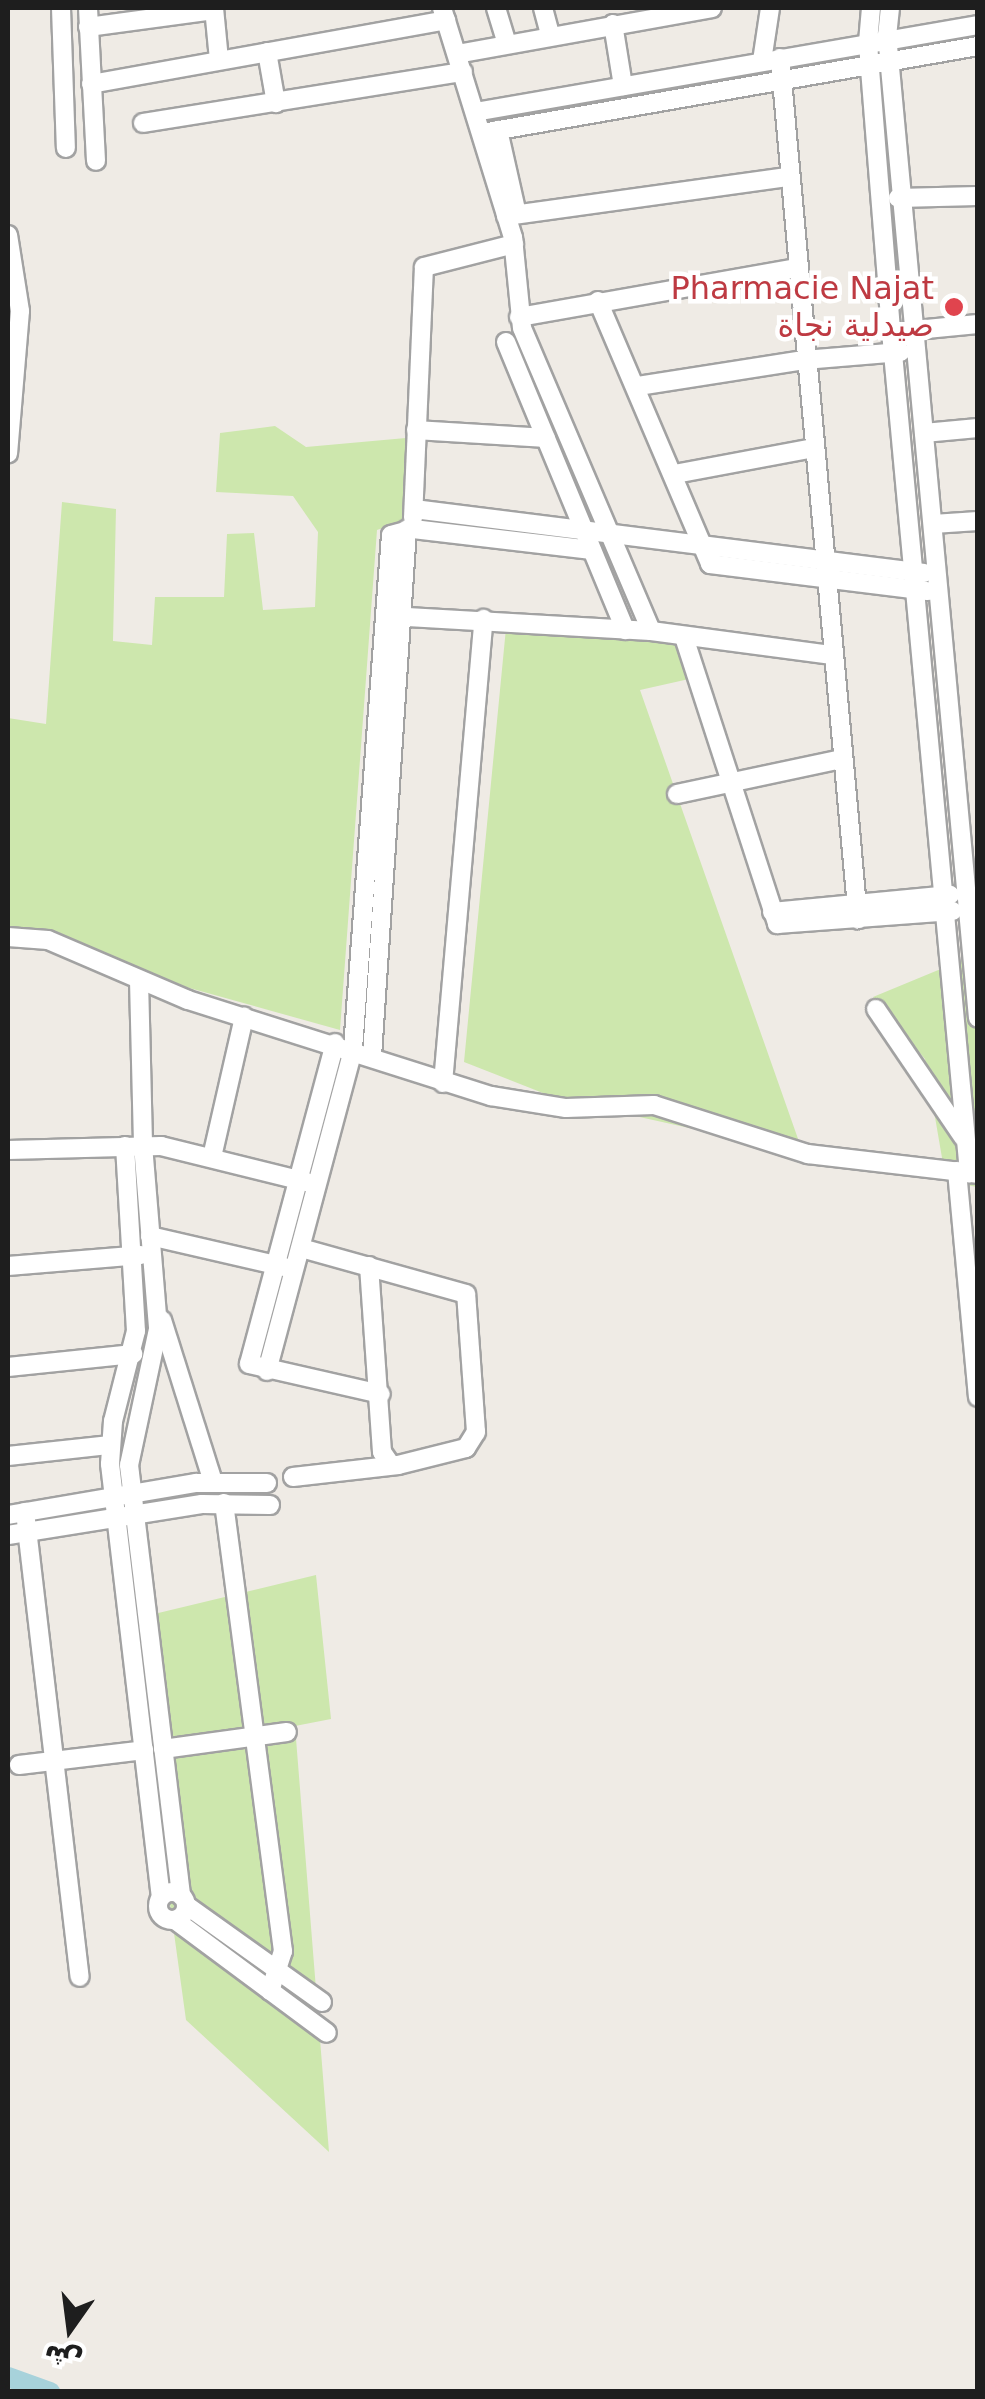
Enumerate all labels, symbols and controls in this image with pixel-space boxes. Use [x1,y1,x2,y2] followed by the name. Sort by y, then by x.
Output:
[671,270,934,345] place label: Pharmacie Najat صيدلية نجاة
[943,296,965,318] marker: Pharmacie Najat صيدلية نجاة
[20,2279,120,2379] north arrow
[40,2338,85,2379] text: ش

